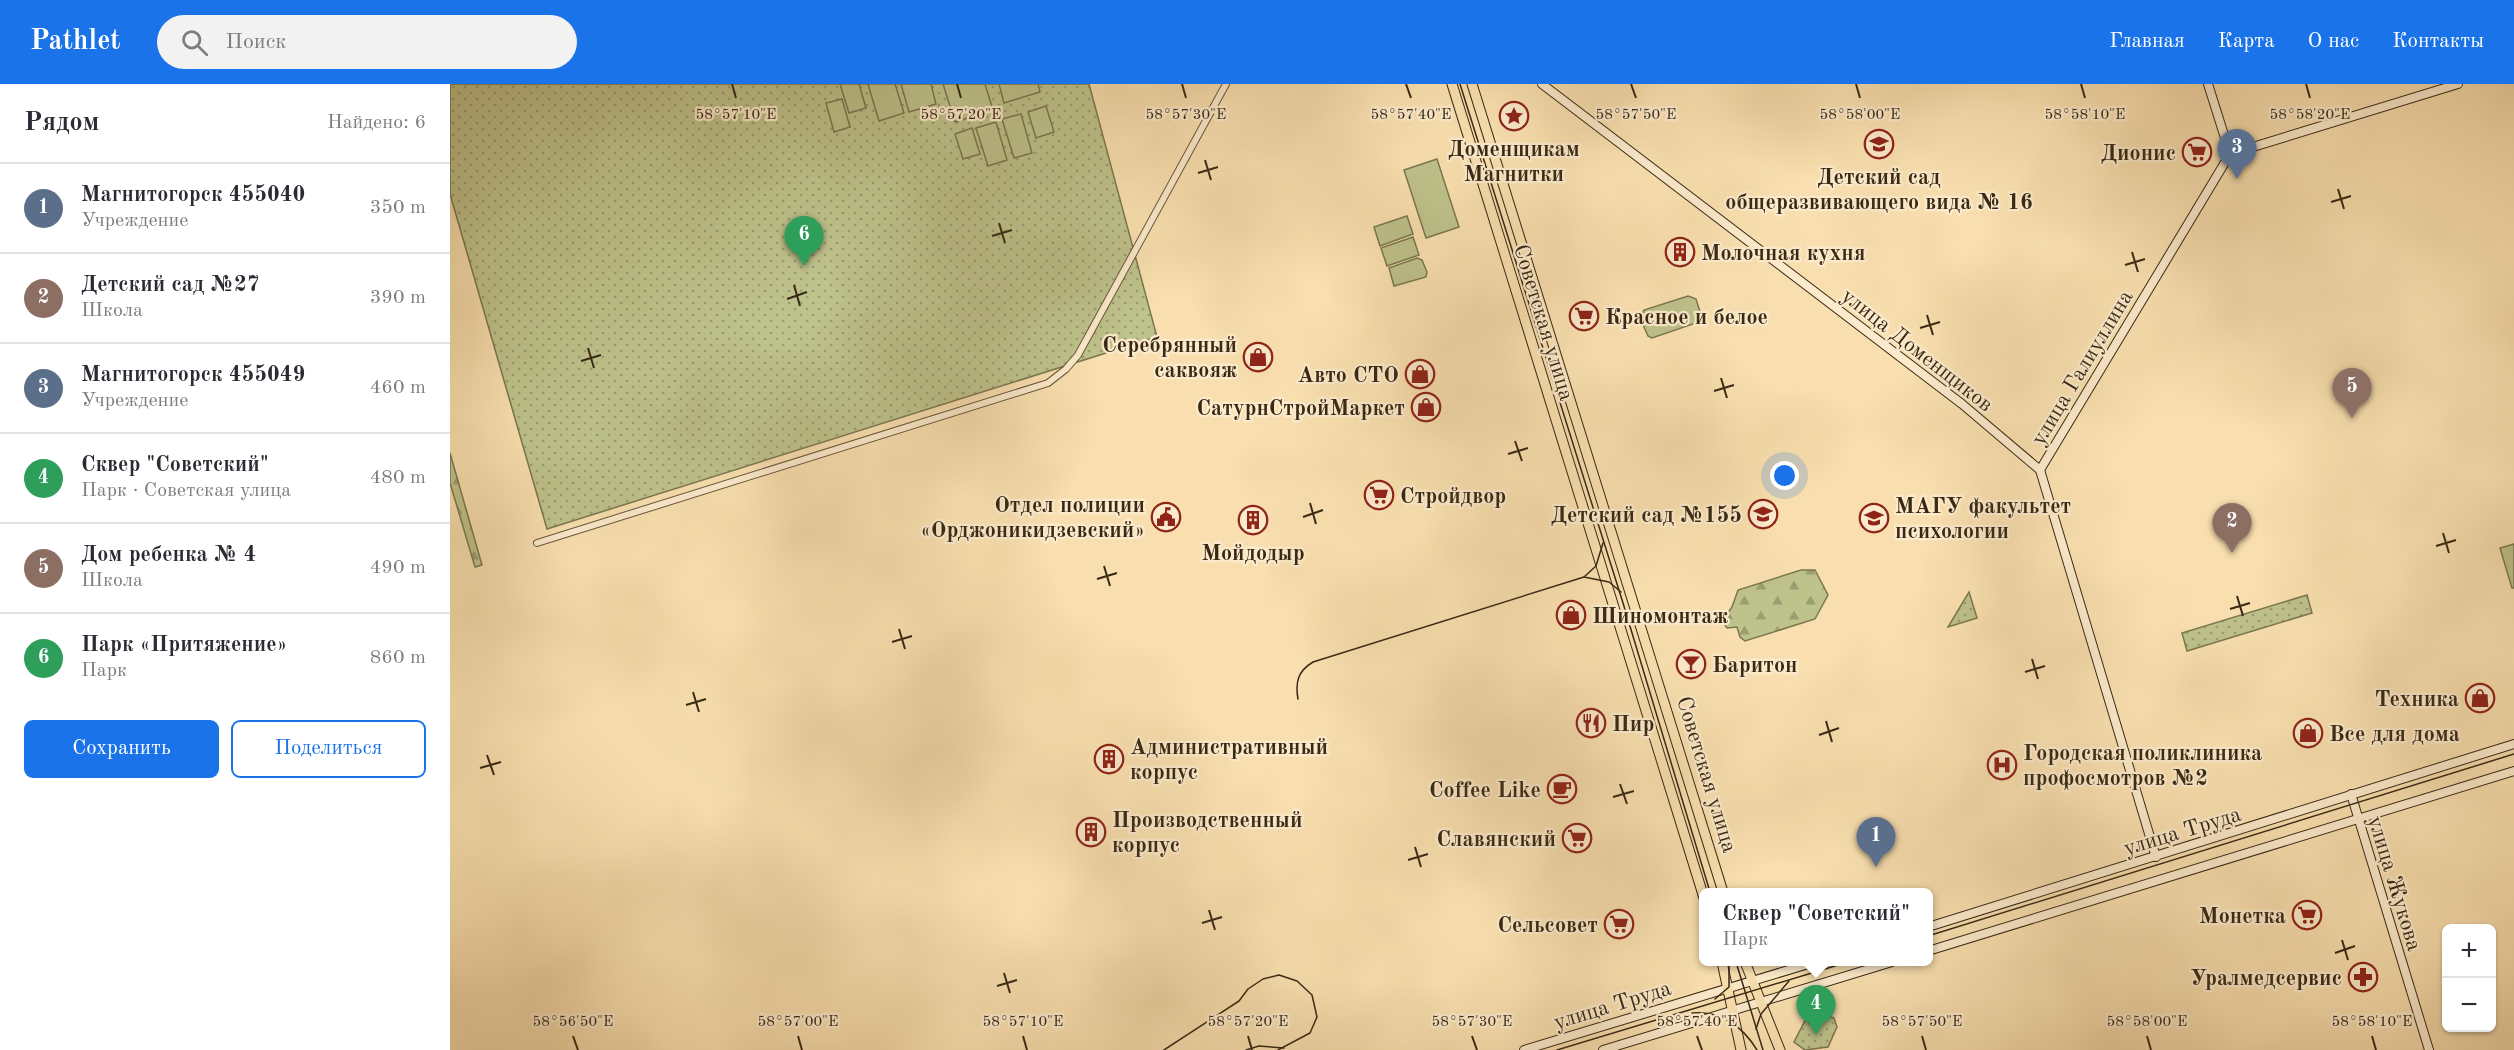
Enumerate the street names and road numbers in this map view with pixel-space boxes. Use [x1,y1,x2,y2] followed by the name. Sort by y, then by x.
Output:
[1509,242,1577,403] street label: Советская улица
[1837,285,1997,416] street label: улица Доменщиков
[2028,287,2138,449] street label: улица Галиуллина
[1672,694,1740,855] street label: Советская улица
[2121,804,2244,860] street label: улица Труда
[2363,814,2425,954] street label: улица Жукова
[1551,978,1674,1034] street label: улица Труда

